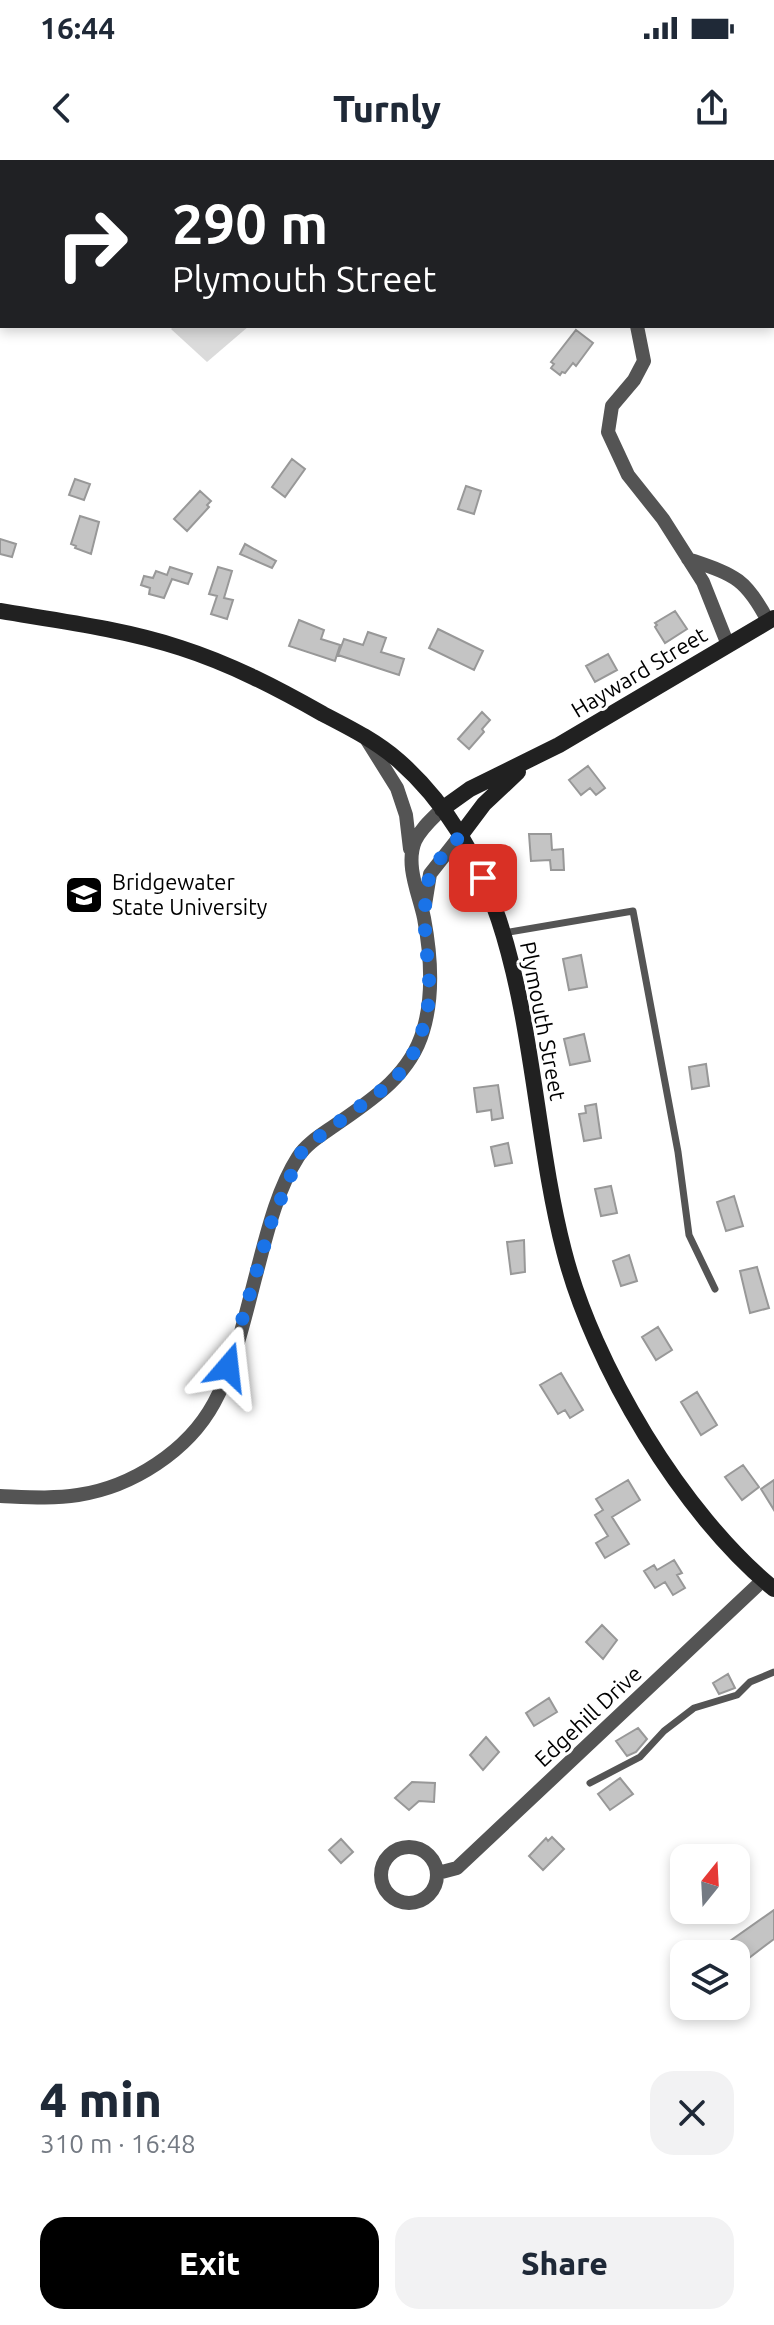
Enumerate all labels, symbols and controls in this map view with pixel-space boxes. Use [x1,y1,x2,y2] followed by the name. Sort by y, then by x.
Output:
[40,11,115,45] text: 16:44
[40,86,84,130] icon: back
[690,86,734,130] icon: share
[333,88,441,129] text: Turnly
[40,192,144,296] icon: right
[172,192,328,255] text: 290 m
[172,258,436,299] text: Plymouth Street
[566,621,711,722] street label: Hayward Street
[449,844,517,912] pin
[461,856,505,900] icon: arrive
[112,869,268,919] place label: Bridgewater State University
[63,874,105,916] school or university icon: Bridgewater State University
[516,939,571,1103] street label: Plymouth Street
[186,1325,270,1409] position arrow
[529,1660,646,1771] street label: Edgehill Drive
[670,1844,750,1924] north arrow
[670,1844,750,2020] map controls
[670,1940,750,2020] button: layers
[650,2071,734,2155] button: close
[40,2072,162,2126] text: 4 min
[40,2129,196,2158] text: 310 m · 16:48
[40,2217,379,2309] button: Exit
[395,2217,734,2309] button: Share

